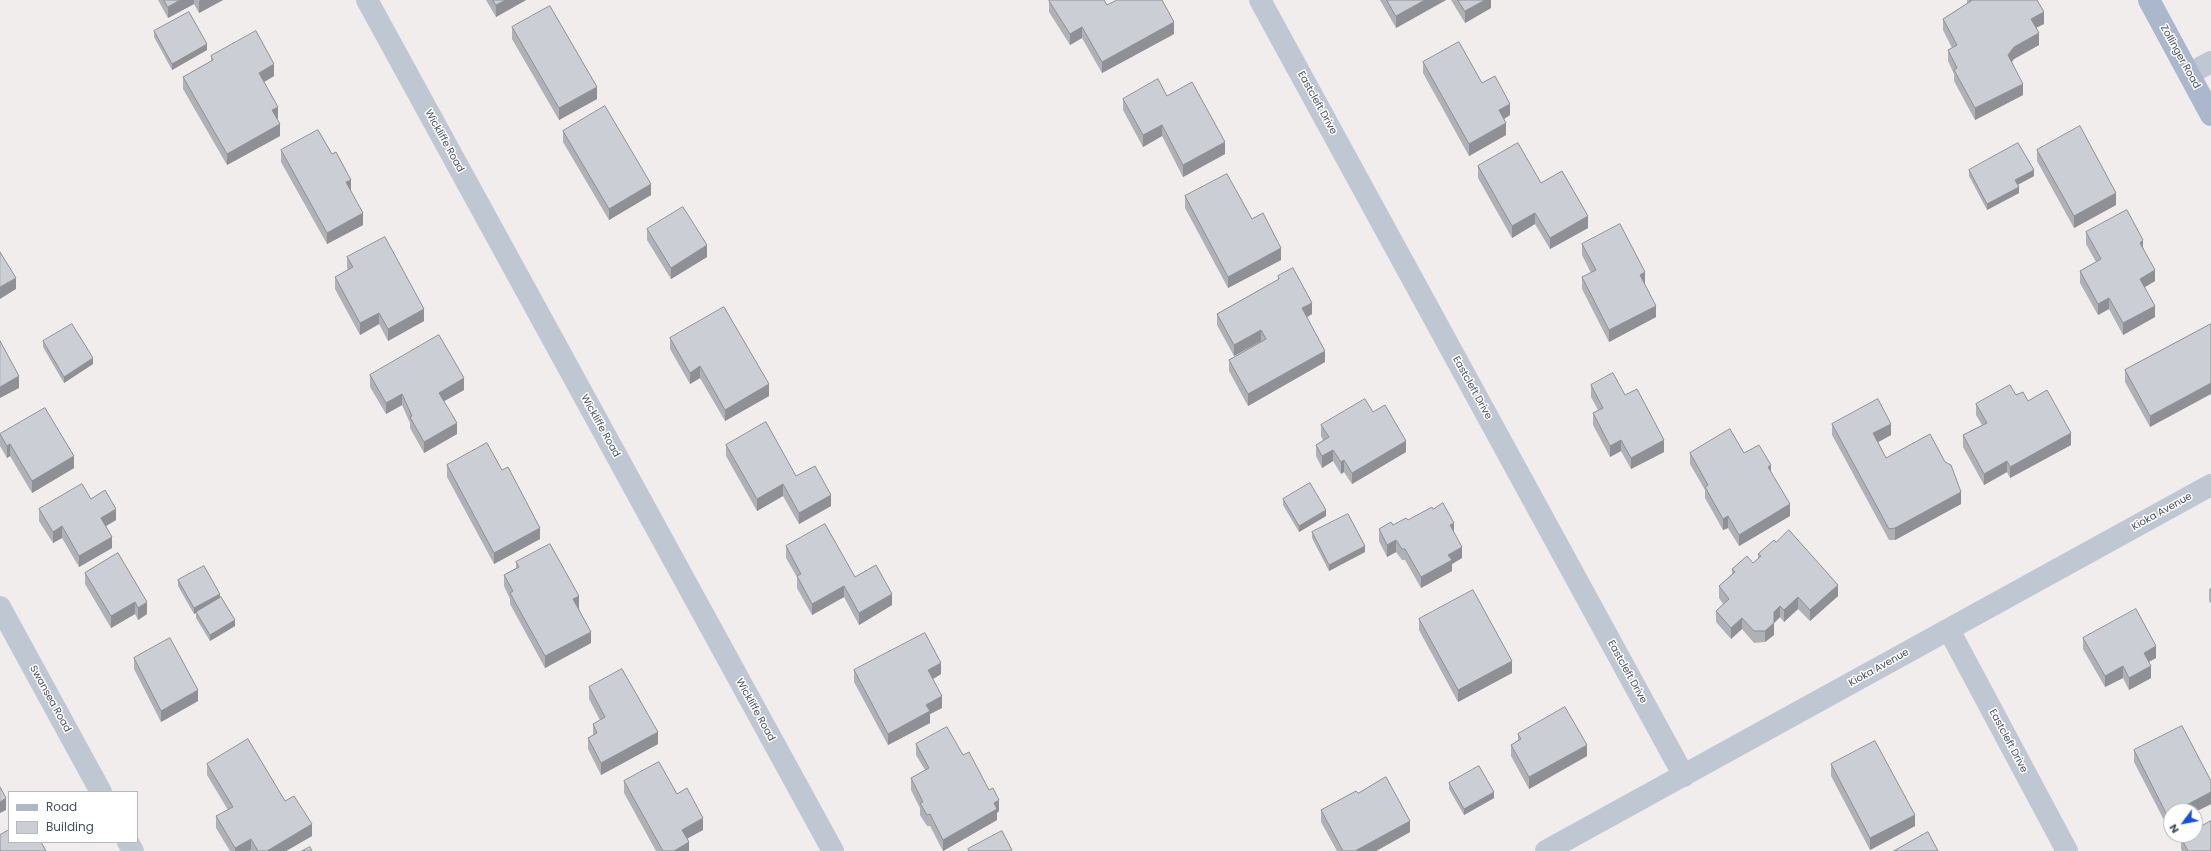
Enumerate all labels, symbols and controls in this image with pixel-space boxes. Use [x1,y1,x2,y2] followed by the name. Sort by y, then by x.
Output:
[2158,23,2202,91] street label: Zollinger Road
[1295,69,1339,137] street label: Eastcleft Drive
[422,108,466,174] street label: Wickliffe Road
[1450,354,1494,422] street label: Eastcleft Drive
[578,393,622,459] street label: Wickliffe Road
[2130,491,2194,533] street label: Kioka Avenue
[1605,638,1649,706] street label: Eastcleft Drive
[1847,647,1911,689] street label: Kioka Avenue
[27,664,73,734] street label: Swansea Road
[733,677,777,743] street label: Wickliffe Road
[1986,707,2030,775] street label: Eastcleft Drive
[8,791,138,843] legend
[46,798,77,815] text: Road
[2163,803,2203,843] north arrow
[46,818,94,835] text: Building
[2165,821,2183,837] text: N

